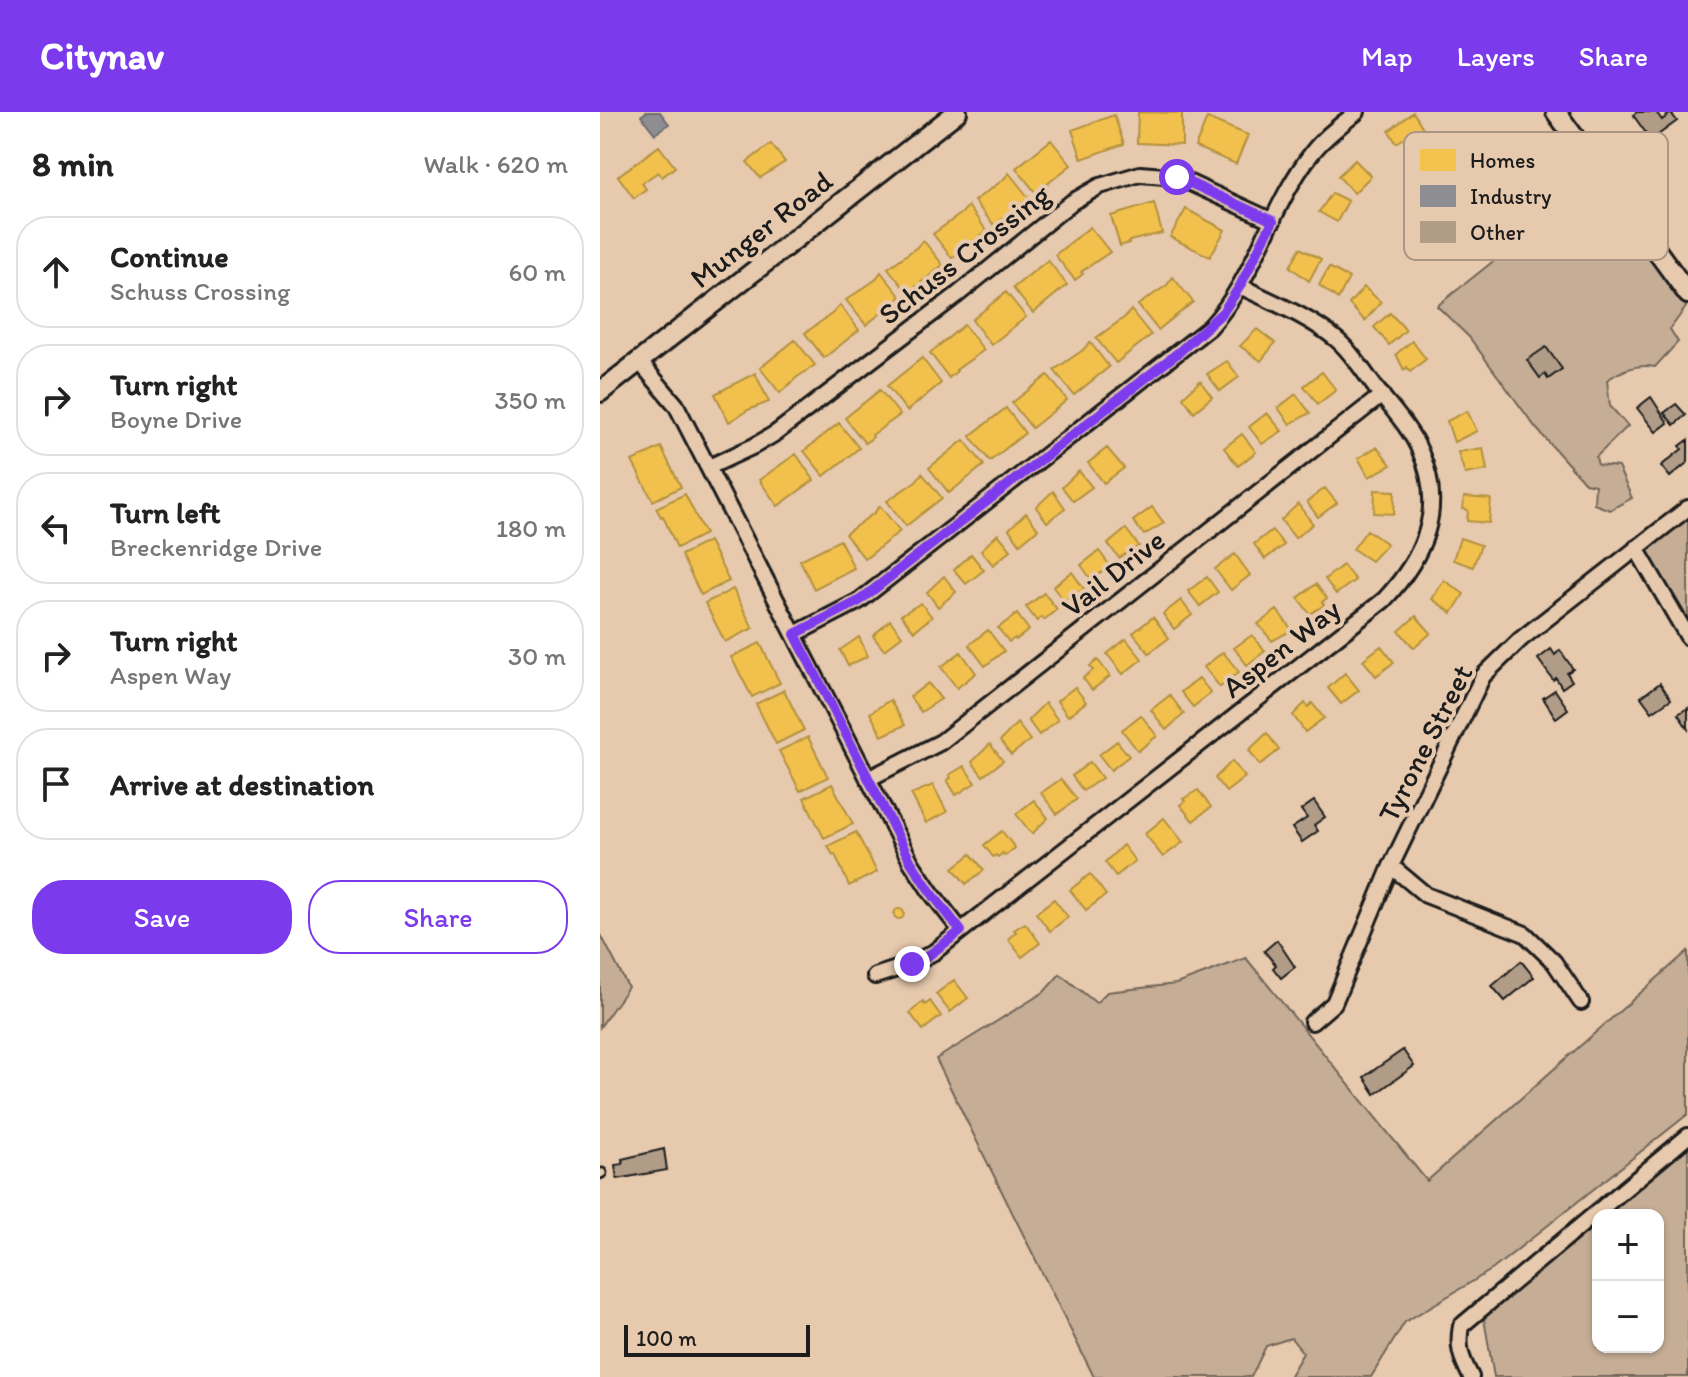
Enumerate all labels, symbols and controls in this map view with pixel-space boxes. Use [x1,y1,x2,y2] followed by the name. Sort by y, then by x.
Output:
[40,33,164,79] text: Citynav
[1361,39,1413,73] text: Map
[1457,39,1535,73] text: Layers
[1579,39,1648,73] text: Share
[1404,132,1668,260] legend
[32,144,114,185] text: 8 min
[1470,147,1535,174] text: Homes
[423,148,568,180] text: Walk · 620 m
[1159,159,1195,195] route start
[682,162,840,296] street label: Munger Road
[871,175,1058,333] street label: Schuss Crossing
[1470,183,1552,210] text: Industry
[1470,219,1525,246] text: Other
[110,238,229,275] text: Continue
[34,250,78,294] icon: ahead
[509,256,566,288] text: 60 m
[110,275,290,307] text: Schuss Crossing
[110,366,238,403] text: Turn right
[34,378,78,422] icon: right
[494,384,566,416] text: 350 m
[110,403,242,435] text: Boyne Drive
[110,494,221,531] text: Turn left
[34,506,78,550] icon: left
[496,512,566,544] text: 180 m
[1054,521,1172,625] street label: Vail Drive
[110,531,322,563] text: Breckenridge Drive
[1214,590,1348,706] street label: Aspen Way
[110,622,238,659] text: Turn right
[34,634,78,678] icon: right
[508,640,566,672] text: 30 m
[1369,658,1481,828] street label: Tyrone Street
[110,659,231,691] text: Aspen Way
[34,762,78,806] icon: arrive
[110,766,374,803] text: Arrive at destination
[32,880,292,954] button: Save
[308,880,568,954] button: Share
[894,946,930,982] route end
[1592,1209,1664,1353] map controls
[1592,1209,1664,1281] button: +
[1592,1281,1664,1353] button: −
[624,1321,810,1357] scale bar
[636,1325,697,1352] text: 100 m

